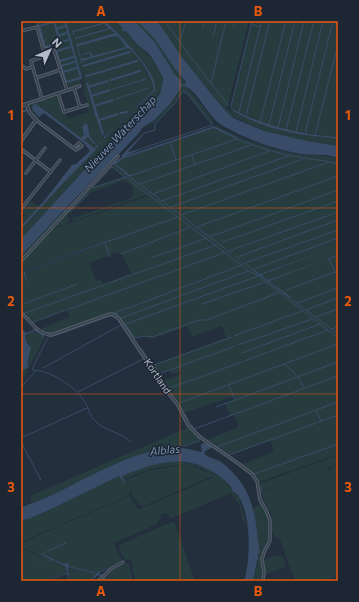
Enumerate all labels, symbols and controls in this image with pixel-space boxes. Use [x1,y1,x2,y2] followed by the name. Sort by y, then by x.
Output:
[96,3,106,19] text: A
[254,3,263,19] text: B
[30,30,70,70] north arrow
[50,35,65,50] text: N
[81,92,159,174] water label: Nieuwe Waterschap
[8,107,14,123] text: 1
[345,107,351,123] text: 1
[7,293,15,309] text: 2
[344,293,352,309] text: 2
[142,356,174,396] street label: Kortland
[148,441,181,458] water label: Alblas
[7,479,15,495] text: 3
[344,479,352,495] text: 3
[96,583,106,599] text: A
[254,583,263,599] text: B

